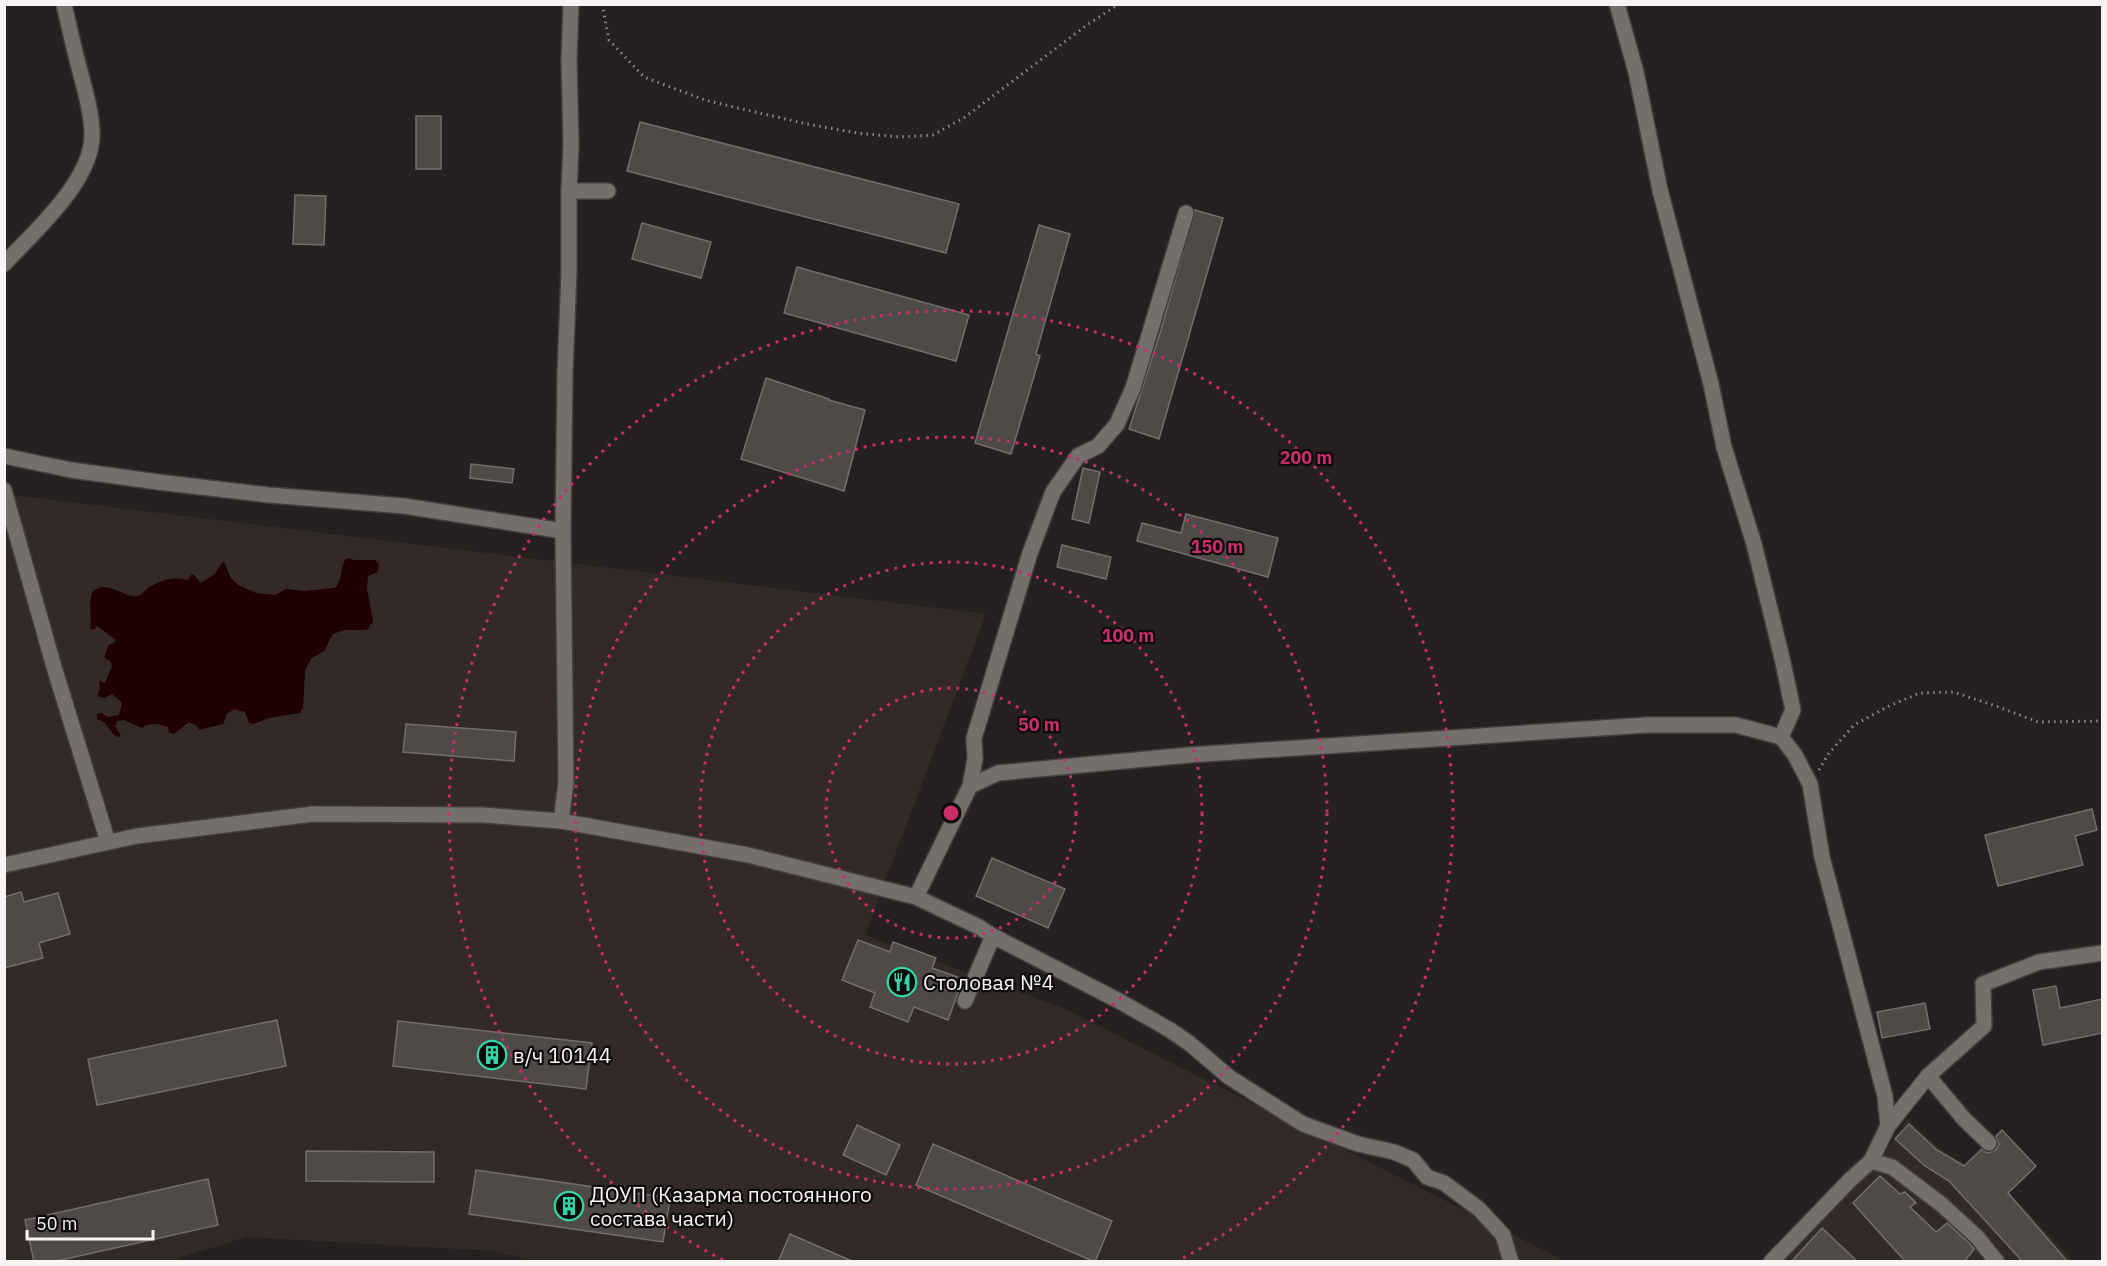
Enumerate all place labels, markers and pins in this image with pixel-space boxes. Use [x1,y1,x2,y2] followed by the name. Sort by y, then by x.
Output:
[941,803,961,823] centre of rings
[886,966,918,998] restaurant icon: Столовая №4
[923,968,1054,996] place label: Столовая №4
[476,1039,508,1071] building icon: в/ч 10144
[513,1041,611,1069] place label: в/ч 10144
[590,1180,872,1232] place label: ДОУП (Казарма постоянного состава части)
[553,1190,585,1222] building icon: ДОУП (Казарма постоянного состава части)

